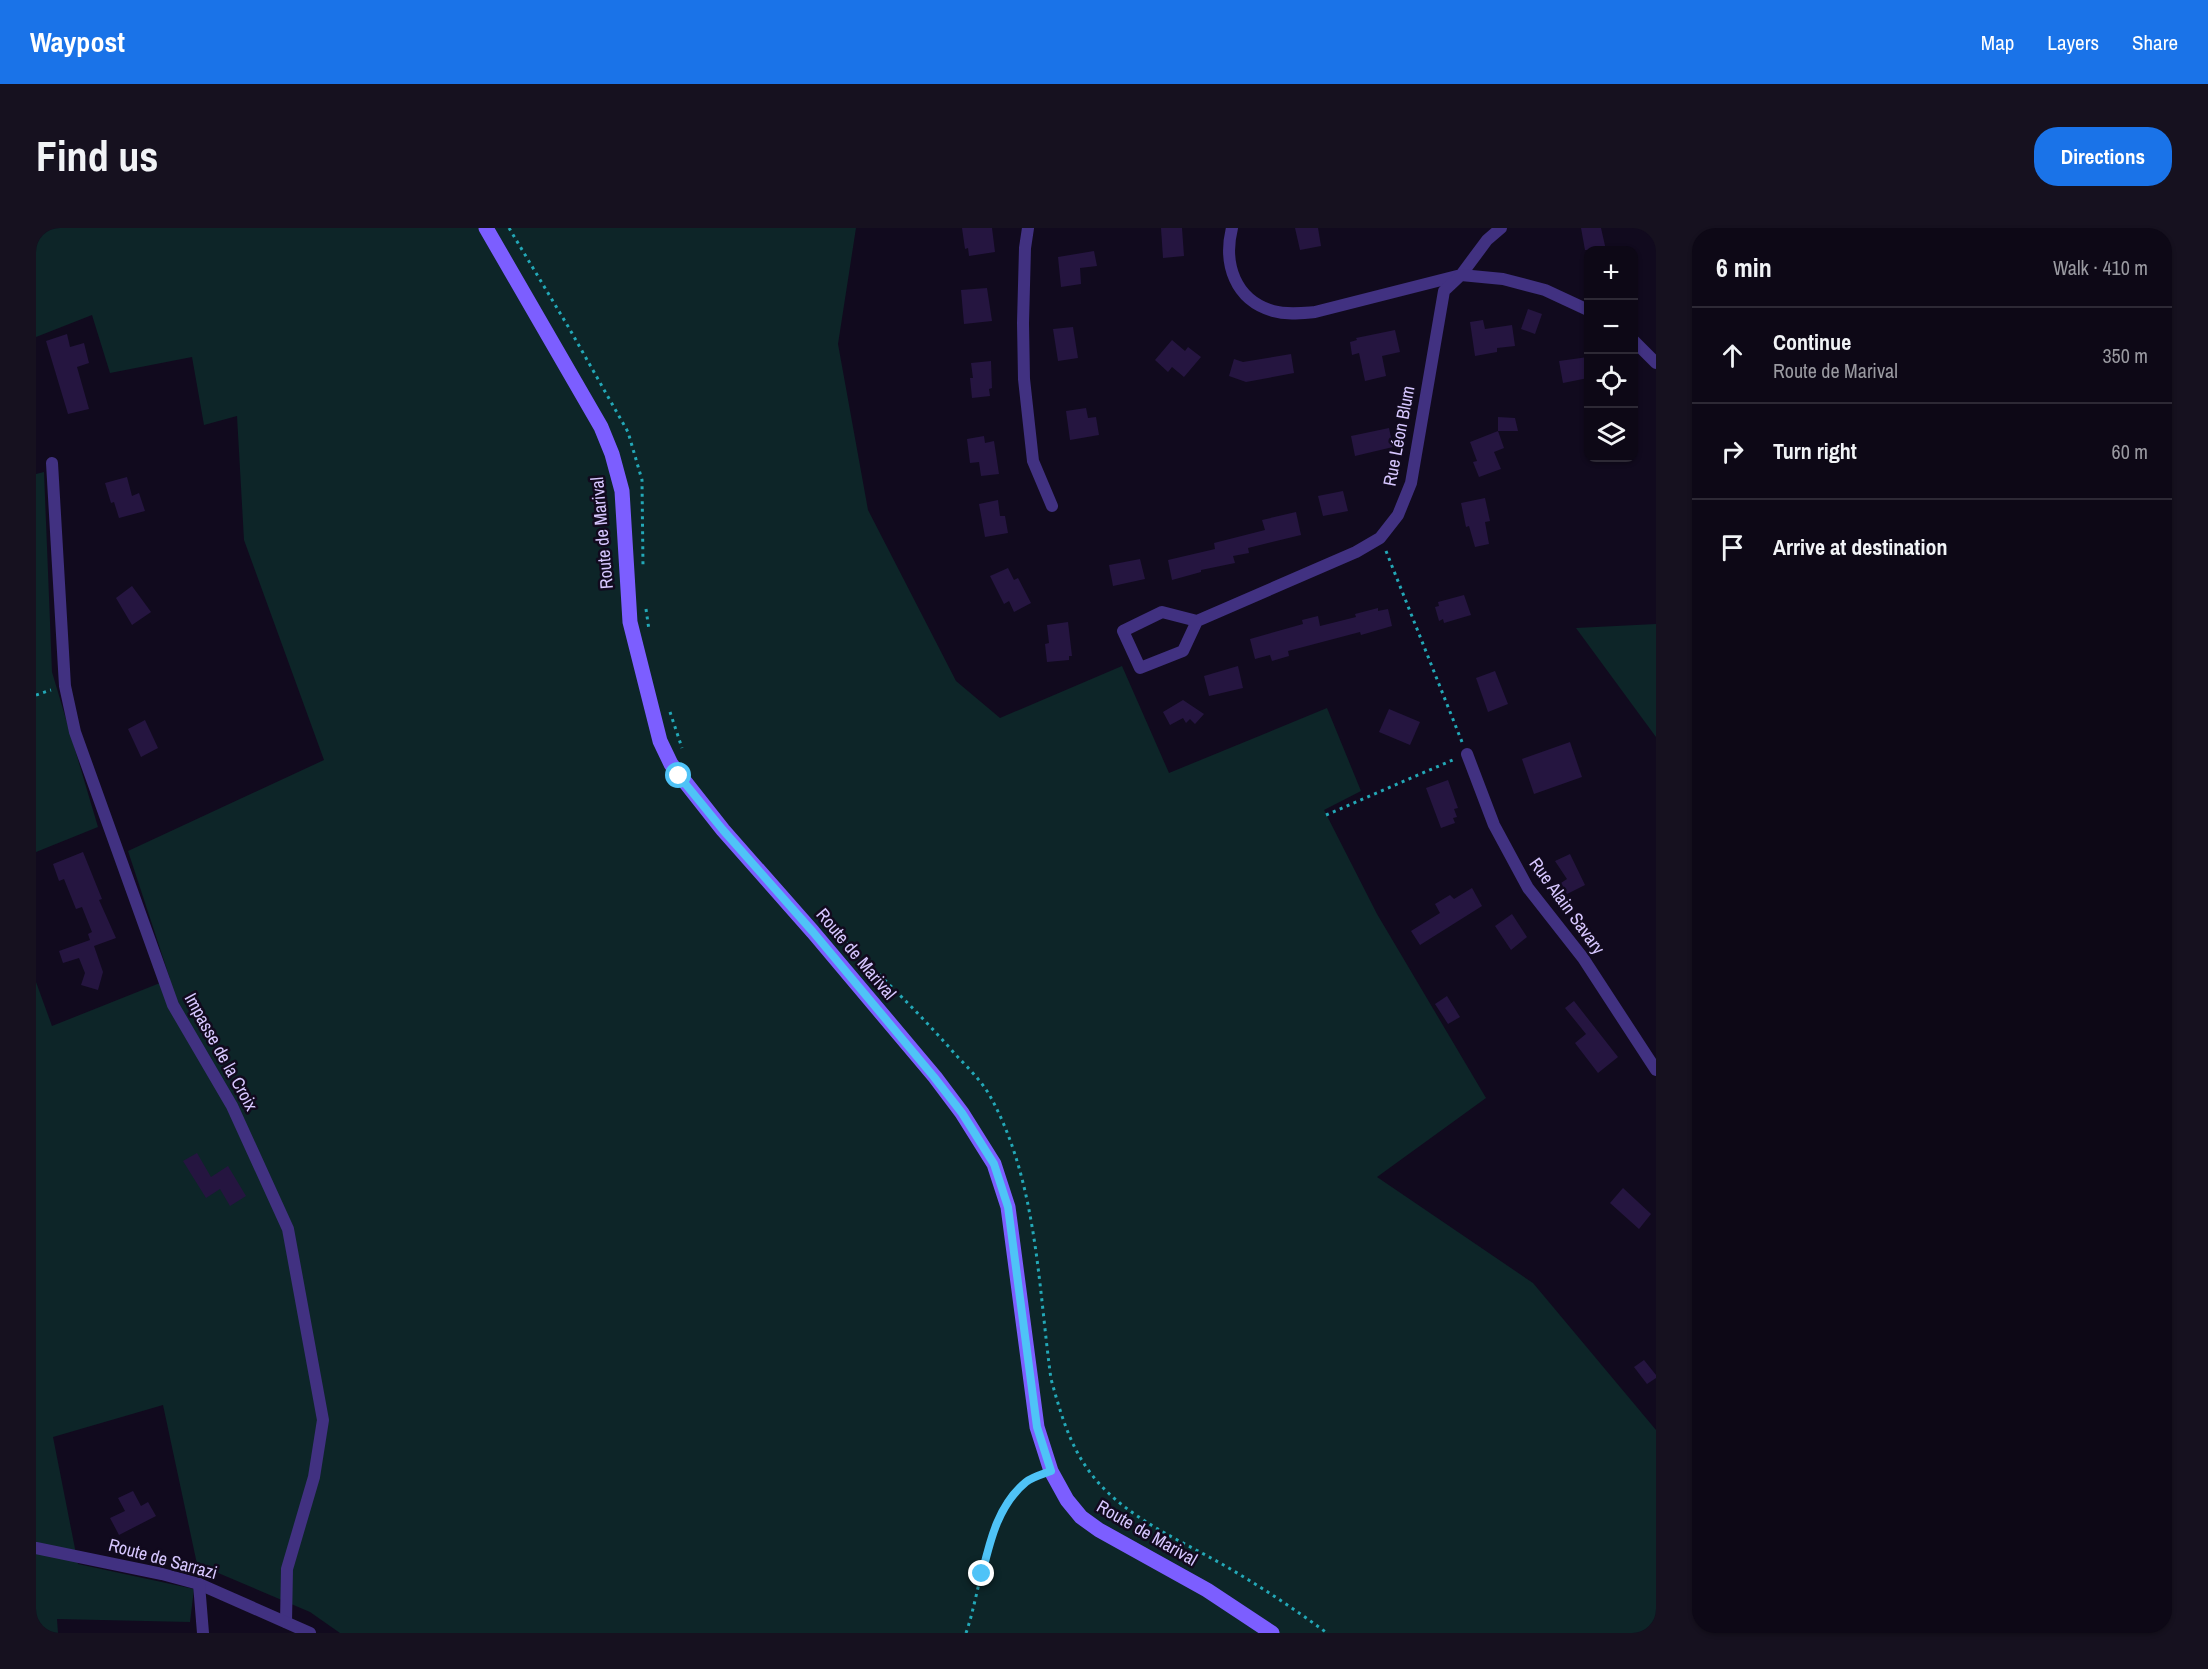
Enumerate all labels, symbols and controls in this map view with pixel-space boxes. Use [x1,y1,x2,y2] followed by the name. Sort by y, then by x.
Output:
[30,23,125,61] text: Waypost
[1981,28,2014,57] text: Map
[2047,28,2099,57] text: Layers
[2132,28,2178,57] text: Share
[2034,127,2172,186] button: Directions
[36,128,158,184] text: Find us
[1584,246,1638,462] map controls
[1584,246,1638,300] button: +
[1716,250,1772,285] text: 6 min
[2053,254,2148,281] text: Walk · 410 m
[1584,300,1638,354] button: −
[1773,327,1851,357] text: Continue
[1716,339,1749,372] icon: ahead
[2102,342,2148,369] text: 350 m
[1584,354,1638,408] button: locate
[1773,357,1898,384] text: Route de Marival
[1377,384,1420,488] street label: Rue Léon Blum
[1584,408,1638,462] button: layers
[1716,435,1749,468] icon: right
[1773,436,1857,466] text: Turn right
[2112,438,2148,465] text: 60 m
[584,476,619,590] street label: Route de Marival
[1716,531,1749,564] icon: arrive
[1773,532,1947,562] text: Arrive at destination
[665,762,691,788] route start
[1524,852,1611,960] street label: Rue Alain Savary
[811,903,902,1005] street label: Route de Marival
[179,988,264,1116] street label: Impasse de la Croix
[1092,1494,1202,1571] street label: Route de Marival
[106,1532,220,1585] street label: Route de Sarrazi
[968,1560,994,1586] route end

